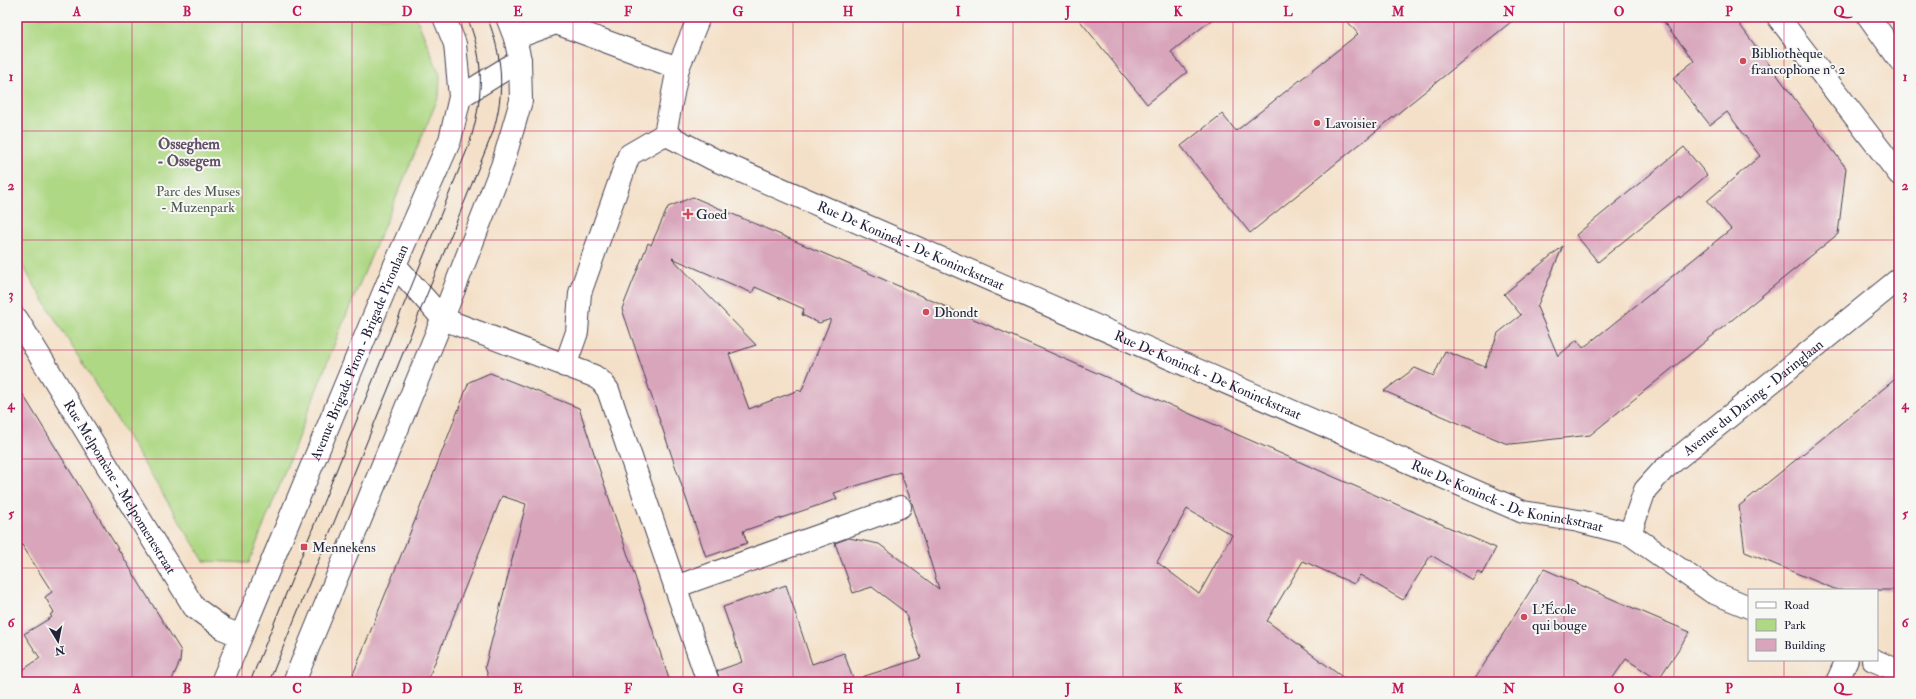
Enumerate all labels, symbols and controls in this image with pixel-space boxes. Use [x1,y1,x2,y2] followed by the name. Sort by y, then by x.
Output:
[72,4,82,20] text: A
[183,4,191,20] text: B
[292,4,302,20] text: C
[402,4,413,20] text: D
[513,4,523,20] text: E
[624,4,633,20] text: F
[733,4,744,20] text: G
[843,4,854,20] text: H
[955,4,961,20] text: I
[1064,4,1071,21] text: J
[1173,4,1183,20] text: K
[1283,4,1293,20] text: L
[1391,4,1405,20] text: M
[1502,4,1515,20] text: N
[1614,4,1625,20] text: O
[1725,4,1733,20] text: P
[1834,4,1854,20] text: Q
[1751,45,1845,79] place label: Bibliothèque francophone n° 2
[1738,56,1748,66] marker: Bibliothèque francophone n° 2
[9,69,14,85] text: 1
[1903,69,1908,85] text: 1
[1325,115,1377,132] place label: Lavoisier
[1312,118,1322,128] marker: Lavoisier
[157,135,221,172] district label: Osseghem - Ossegem
[8,178,15,194] text: 2
[1902,178,1909,194] text: 2
[156,183,240,217] park label: Parc des Muses - Muzenpark
[815,197,1007,294] street label: Rue De Koninck - De Koninckstraat
[696,206,727,223] place label: Goed
[683,209,693,219] marker: Goed
[306,242,412,464] street label: Avenue Brigade Piron - Brigade Pironlaan
[9,287,14,303] text: 3
[1903,287,1908,303] text: 3
[934,304,978,321] place label: Dhondt
[921,307,931,317] marker: Dhondt
[1112,327,1304,424] street label: Rue De Koninck - De Koninckstraat
[1679,336,1827,460] street label: Avenue du Daring - Daringlaan
[6,397,15,413] text: 4
[60,397,180,578] street label: Rue Melpomène - Melpomenestraat
[1900,397,1909,413] text: 4
[1409,456,1605,536] street label: Rue De Koninck - De Koninckstraat
[8,506,14,522] text: 5
[1902,506,1908,522] text: 5
[312,539,376,556] place label: Mennekens
[299,542,309,552] marker: Mennekens
[1748,589,1878,661] legend
[1784,598,1809,613] text: Road
[1532,601,1587,634] place label: L'École qui bouge
[1519,612,1529,622] marker: L'École qui bouge
[8,615,16,631] text: 6
[1902,615,1910,631] text: 6
[1784,618,1806,633] text: Park
[38,621,78,661] north arrow
[1784,638,1827,653] text: Building
[53,643,67,658] text: N
[72,681,82,697] text: A
[183,681,191,697] text: B
[292,681,302,697] text: C
[402,681,413,697] text: D
[513,681,523,697] text: E
[624,681,633,697] text: F
[733,681,744,697] text: G
[843,681,854,697] text: H
[955,681,961,697] text: I
[1064,681,1071,698] text: J
[1173,681,1183,697] text: K
[1283,681,1293,697] text: L
[1391,681,1405,697] text: M
[1502,681,1515,697] text: N
[1614,681,1625,697] text: O
[1725,681,1733,697] text: P
[1834,681,1854,697] text: Q

